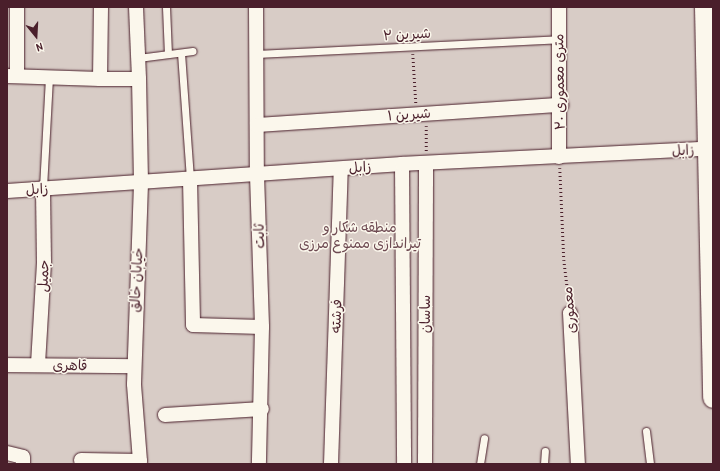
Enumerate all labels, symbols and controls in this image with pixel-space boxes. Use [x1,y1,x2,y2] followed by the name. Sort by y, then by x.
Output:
[16,16,56,56] north arrow
[383,24,431,44] street label: شیرین ۲
[550,34,568,130] street label: ۲۰ متری معموری
[35,40,45,55] text: N
[387,104,431,124] street label: شیرین ۱
[671,141,695,159] street label: زابل
[348,158,372,176] street label: زابل
[25,180,49,198] street label: زابل
[299,219,421,252] park label: منطقه شکار و تیراندازی ممنوع مرزی
[250,223,268,249] street label: ثابت
[126,247,146,313] street label: خیابان خالق
[34,259,52,293] street label: جمیل
[559,286,579,334] street label: معموری
[417,295,433,333] street label: ساسان
[327,299,345,333] street label: فرشته
[52,356,88,374] street label: قاهری

